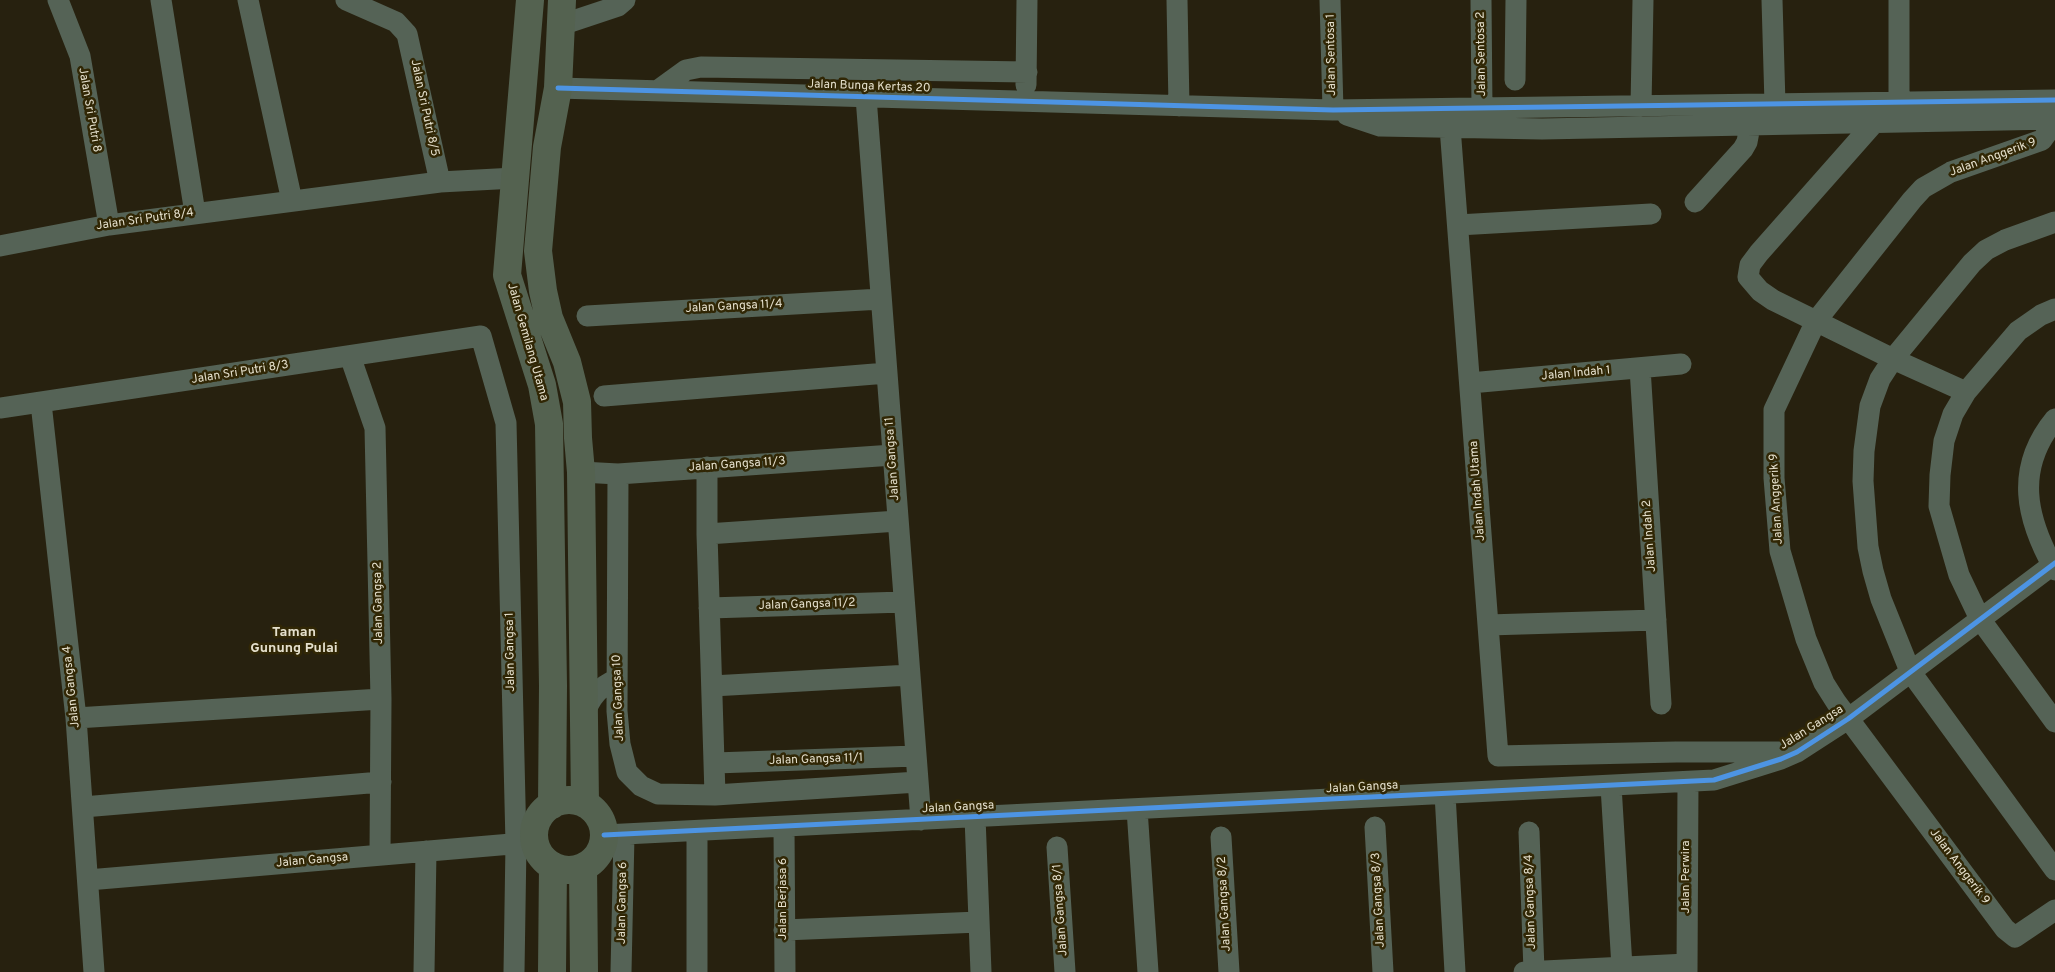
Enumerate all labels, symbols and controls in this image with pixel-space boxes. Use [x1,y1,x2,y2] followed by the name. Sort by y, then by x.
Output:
[1474,11,1490,97] street label: Jalan Sentosa 2
[1324,14,1340,96] street label: Jalan Sentosa 1
[407,58,441,158] street label: Jalan Sri Putri 8/5
[74,67,104,153] street label: Jalan Sri Putri 8
[807,78,931,96] street label: Jalan Bunga Kertas 20
[1948,136,2038,180] street label: Jalan Anggerik 9
[95,206,195,234] street label: Jalan Sri Putri 8/4
[503,281,551,403] street label: Jalan Gemilang Utama
[685,297,783,317] street label: Jalan Gangsa 11/4
[190,358,290,388] street label: Jalan Sri Putri 8/3
[1541,364,1611,384] street label: Jalan Indah 1
[883,417,903,501] street label: Jalan Gangsa 11
[1467,440,1489,542] street label: Jalan Indah Utama
[1767,453,1787,545] street label: Jalan Anggerik 9
[688,454,786,476] street label: Jalan Gangsa 11/3
[1640,499,1660,573] street label: Jalan Indah 2
[371,562,387,644] street label: Jalan Gangsa 2
[758,596,856,614] street label: Jalan Gangsa 11/2
[503,612,519,692] street label: Jalan Gangsa 1
[250,625,338,658] district label: Taman Gunung Pulai
[61,645,83,729] street label: Jalan Gangsa 4
[610,654,628,742] street label: Jalan Gangsa 10
[1778,703,1846,753] street label: Jalan Gangsa
[769,751,863,769] street label: Jalan Gangsa 11/1
[1326,779,1398,797] street label: Jalan Gangsa
[922,799,994,817] street label: Jalan Gangsa
[1926,826,1992,908] street label: Jalan Anggerik 9
[1680,840,1694,914] street label: Jalan Perwira
[275,851,349,871] street label: Jalan Gangsa
[1369,852,1389,948] street label: Jalan Gangsa 8/3
[1522,854,1540,950] street label: Jalan Gangsa 8/4
[1215,856,1235,952] street label: Jalan Gangsa 8/2
[777,858,791,940] street label: Jalan Berjasa 6
[615,862,631,944] street label: Jalan Gangsa 6
[1051,863,1071,957] street label: Jalan Gangsa 8/1

